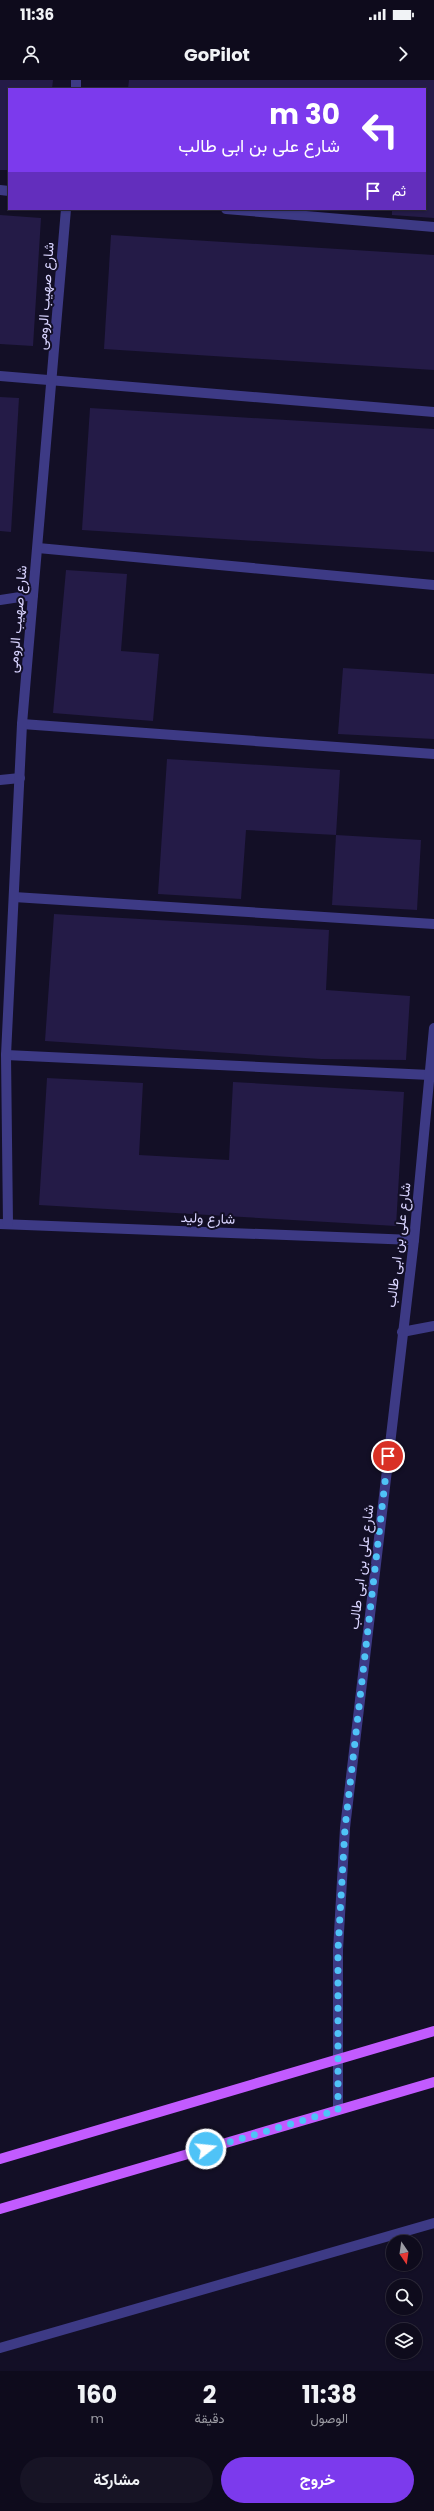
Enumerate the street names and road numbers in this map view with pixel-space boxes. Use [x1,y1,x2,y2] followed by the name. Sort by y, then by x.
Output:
[31,241,60,351] street label: شارع صهيب الرومى
[2,564,33,674] street label: شارع صهيب الرومى
[380,1181,417,1309] street label: شارع على بن ابى طالب
[180,1207,236,1230] street label: شارع وليد
[343,1503,380,1631] street label: شارع على بن ابى طالب

